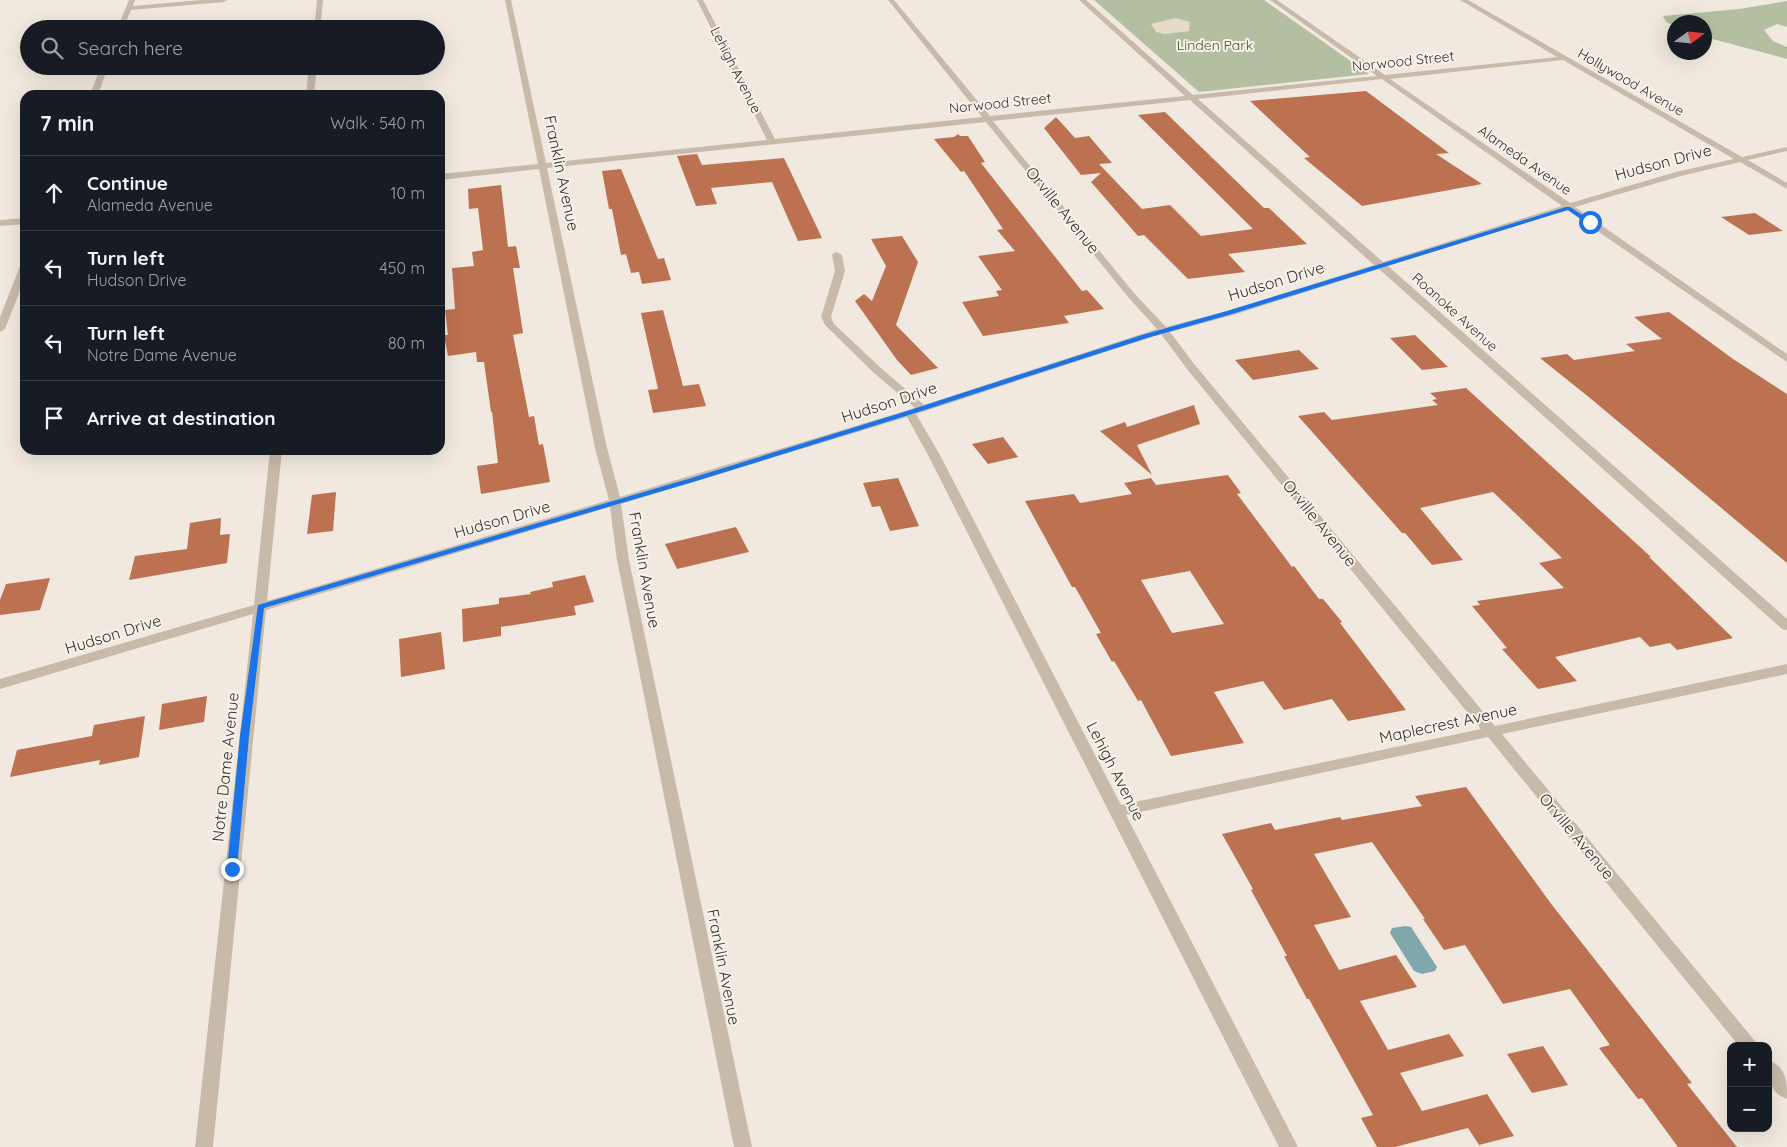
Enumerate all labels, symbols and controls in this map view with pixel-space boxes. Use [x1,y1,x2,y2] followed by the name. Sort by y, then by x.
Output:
[1667,15,1712,60] north arrow
[20,20,445,75] search box
[706,24,766,116] street label: Lehigh Avenue
[38,34,66,62] icon: search
[78,36,183,60] text: Search here
[1177,36,1253,54] park label: Linden Park
[1574,44,1688,120] street label: Hollywood Avenue
[1351,47,1455,75] street label: Norwood Street
[948,89,1052,117] street label: Norwood Street
[40,110,94,136] text: 7 min
[330,113,425,133] text: Walk · 540 m
[540,113,584,233] street label: Franklin Avenue
[1475,121,1575,199] street label: Alameda Avenue
[1612,139,1714,185] street label: Hudson Drive
[1022,162,1104,258] street label: Orville Avenue
[87,171,168,195] text: Continue
[40,179,68,207] icon: ahead
[391,183,425,203] text: 10 m
[87,195,213,215] text: Alameda Avenue
[1579,211,1602,234] route start
[87,246,165,270] text: Turn left
[40,254,68,282] icon: left
[1225,257,1327,305] street label: Hudson Drive
[379,258,425,278] text: 450 m
[1408,269,1502,355] street label: Roanoke Avenue
[87,270,187,290] text: Hudson Drive
[87,321,165,345] text: Turn left
[40,329,68,357] icon: left
[388,333,425,353] text: 80 m
[87,345,237,365] text: Notre Dame Avenue
[839,377,939,427] street label: Hudson Drive
[40,404,68,432] icon: arrive
[87,406,276,430] text: Arrive at destination
[1279,475,1361,571] street label: Orville Avenue
[451,496,553,542] street label: Hudson Drive
[625,510,665,630] street label: Franklin Avenue
[62,610,164,658] street label: Hudson Drive
[207,691,243,843] street label: Notre Dame Avenue
[1377,699,1519,747] street label: Maplecrest Avenue
[1083,718,1149,824] street label: Lehigh Avenue
[1535,789,1619,883] street label: Orville Avenue
[221,858,244,881] route end
[703,907,745,1027] street label: Franklin Avenue
[1727,1042,1772,1132] map controls
[1727,1042,1772,1087] button: +
[1727,1087,1772,1132] button: −

